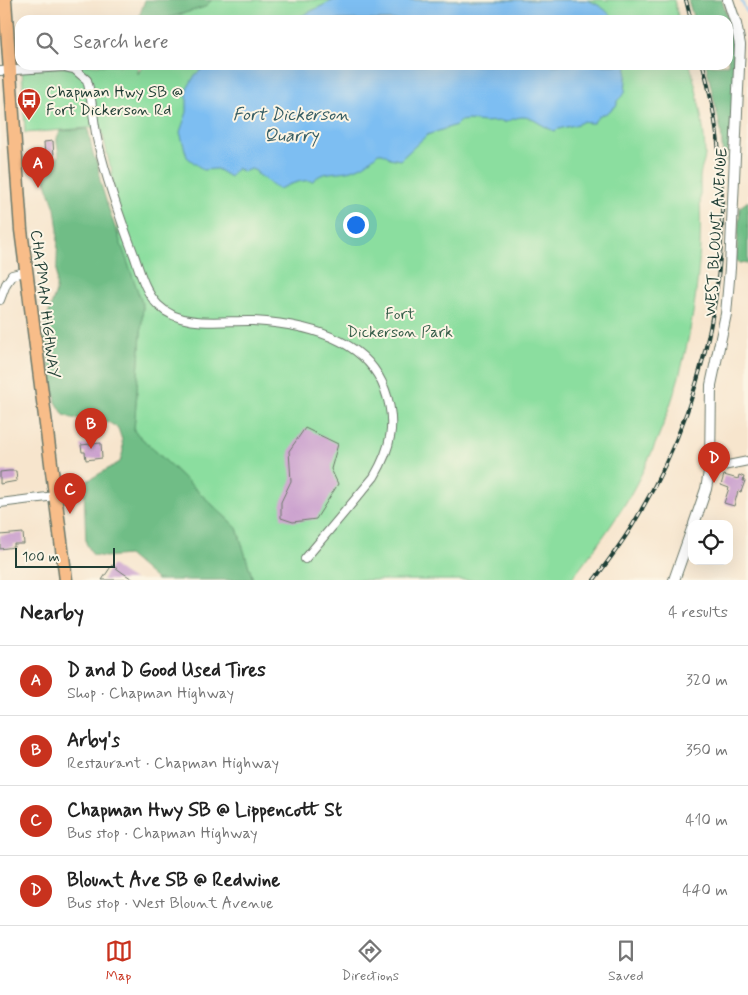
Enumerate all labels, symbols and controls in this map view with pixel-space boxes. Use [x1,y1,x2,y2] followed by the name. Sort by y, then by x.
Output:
[15,15,733,70] search box
[33,29,61,57] icon: search
[73,30,169,55] text: Search here
[46,82,183,121] place label: Chapman Hwy SB @ Fort Dickerson Rd
[16,87,42,121] bus stop icon: Chapman Hwy SB @ Fort Dickerson Rd
[233,103,349,148] water label: Fort Dickerson Quarry
[22,147,54,188] pin: A
[700,147,733,317] street label: WEST BLOUNT AVENUE
[343,212,369,238] your location
[25,229,64,380] street label: CHAPMAN HIGHWAY
[347,304,453,343] park label: Fort Dickerson Park
[75,408,107,449] pin: B
[698,442,730,483] pin: D
[54,473,86,514] pin: C
[688,520,733,565] map controls
[688,520,733,565] button: locate
[15,545,115,568] scale bar
[22,548,60,566] text: 100 m
[20,599,84,627] text: Nearby
[668,602,728,623] text: 4 results
[67,658,266,683] text: D and D Good Used Tires
[31,670,41,691] text: A
[686,670,728,691] text: 320 m
[67,683,234,704] text: Shop · Chapman Highway
[67,728,120,753] text: Arby's
[31,740,41,761] text: B
[686,740,728,761] text: 350 m
[67,753,279,774] text: Restaurant · Chapman Highway
[67,798,342,823] text: Chapman Hwy SB @ Lippencott St
[30,810,42,831] text: C
[685,810,728,831] text: 410 m
[67,823,258,844] text: Bus stop · Chapman Highway
[67,868,280,893] text: Blount Ave SB @ Redwine
[30,880,42,901] text: D
[682,880,728,901] text: 440 m
[67,893,274,914] text: Bus stop · West Blount Avenue
[105,937,133,985] tab: Map
[342,937,399,985] tab: Directions
[608,937,643,985] tab: Saved

